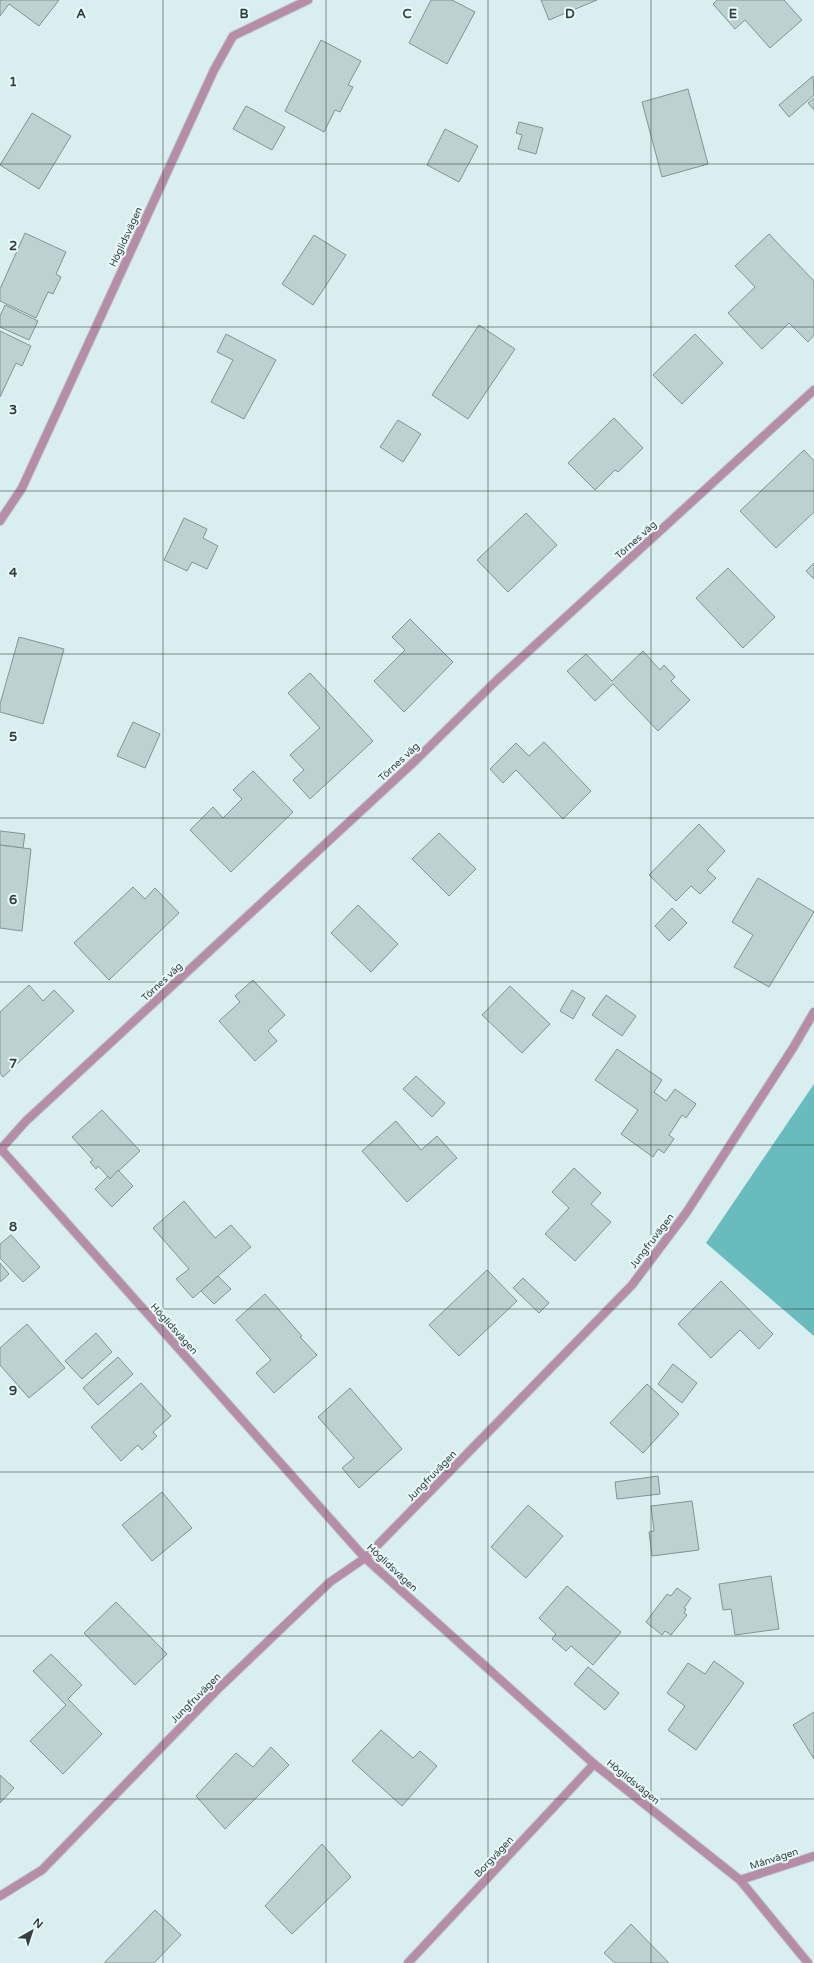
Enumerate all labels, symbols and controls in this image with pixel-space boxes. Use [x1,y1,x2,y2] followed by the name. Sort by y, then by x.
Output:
[76,6,86,22] text: A
[239,6,249,22] text: B
[402,6,412,22] text: C
[565,6,575,22] text: D
[729,6,737,22] text: E
[9,74,17,90] text: 1
[107,205,145,269] street label: Höglidsvägen
[9,238,17,254] text: 2
[9,402,17,418] text: 3
[613,518,659,562] street label: Törnes väg
[9,565,18,581] text: 4
[9,729,17,745] text: 5
[376,740,422,784] street label: Törnes väg
[9,892,17,908] text: 6
[139,960,185,1004] street label: Törnes väg
[9,1056,17,1072] text: 7
[627,1211,677,1271] street label: Jungfruvägen
[9,1219,17,1235] text: 8
[148,1301,200,1357] street label: Höglidsvägen
[9,1383,17,1399] text: 9
[405,1448,459,1504] street label: Jungfruvägen
[364,1542,420,1594] street label: Höglidsvägen
[168,1670,224,1726] street label: Jungfruvägen
[604,1757,662,1807] street label: Höglidsvägen
[472,1834,516,1880] street label: Borgvägen
[748,1846,800,1872] street label: Månvägen
[12,1911,52,1951] north arrow
[30,1916,46,1931] text: N

